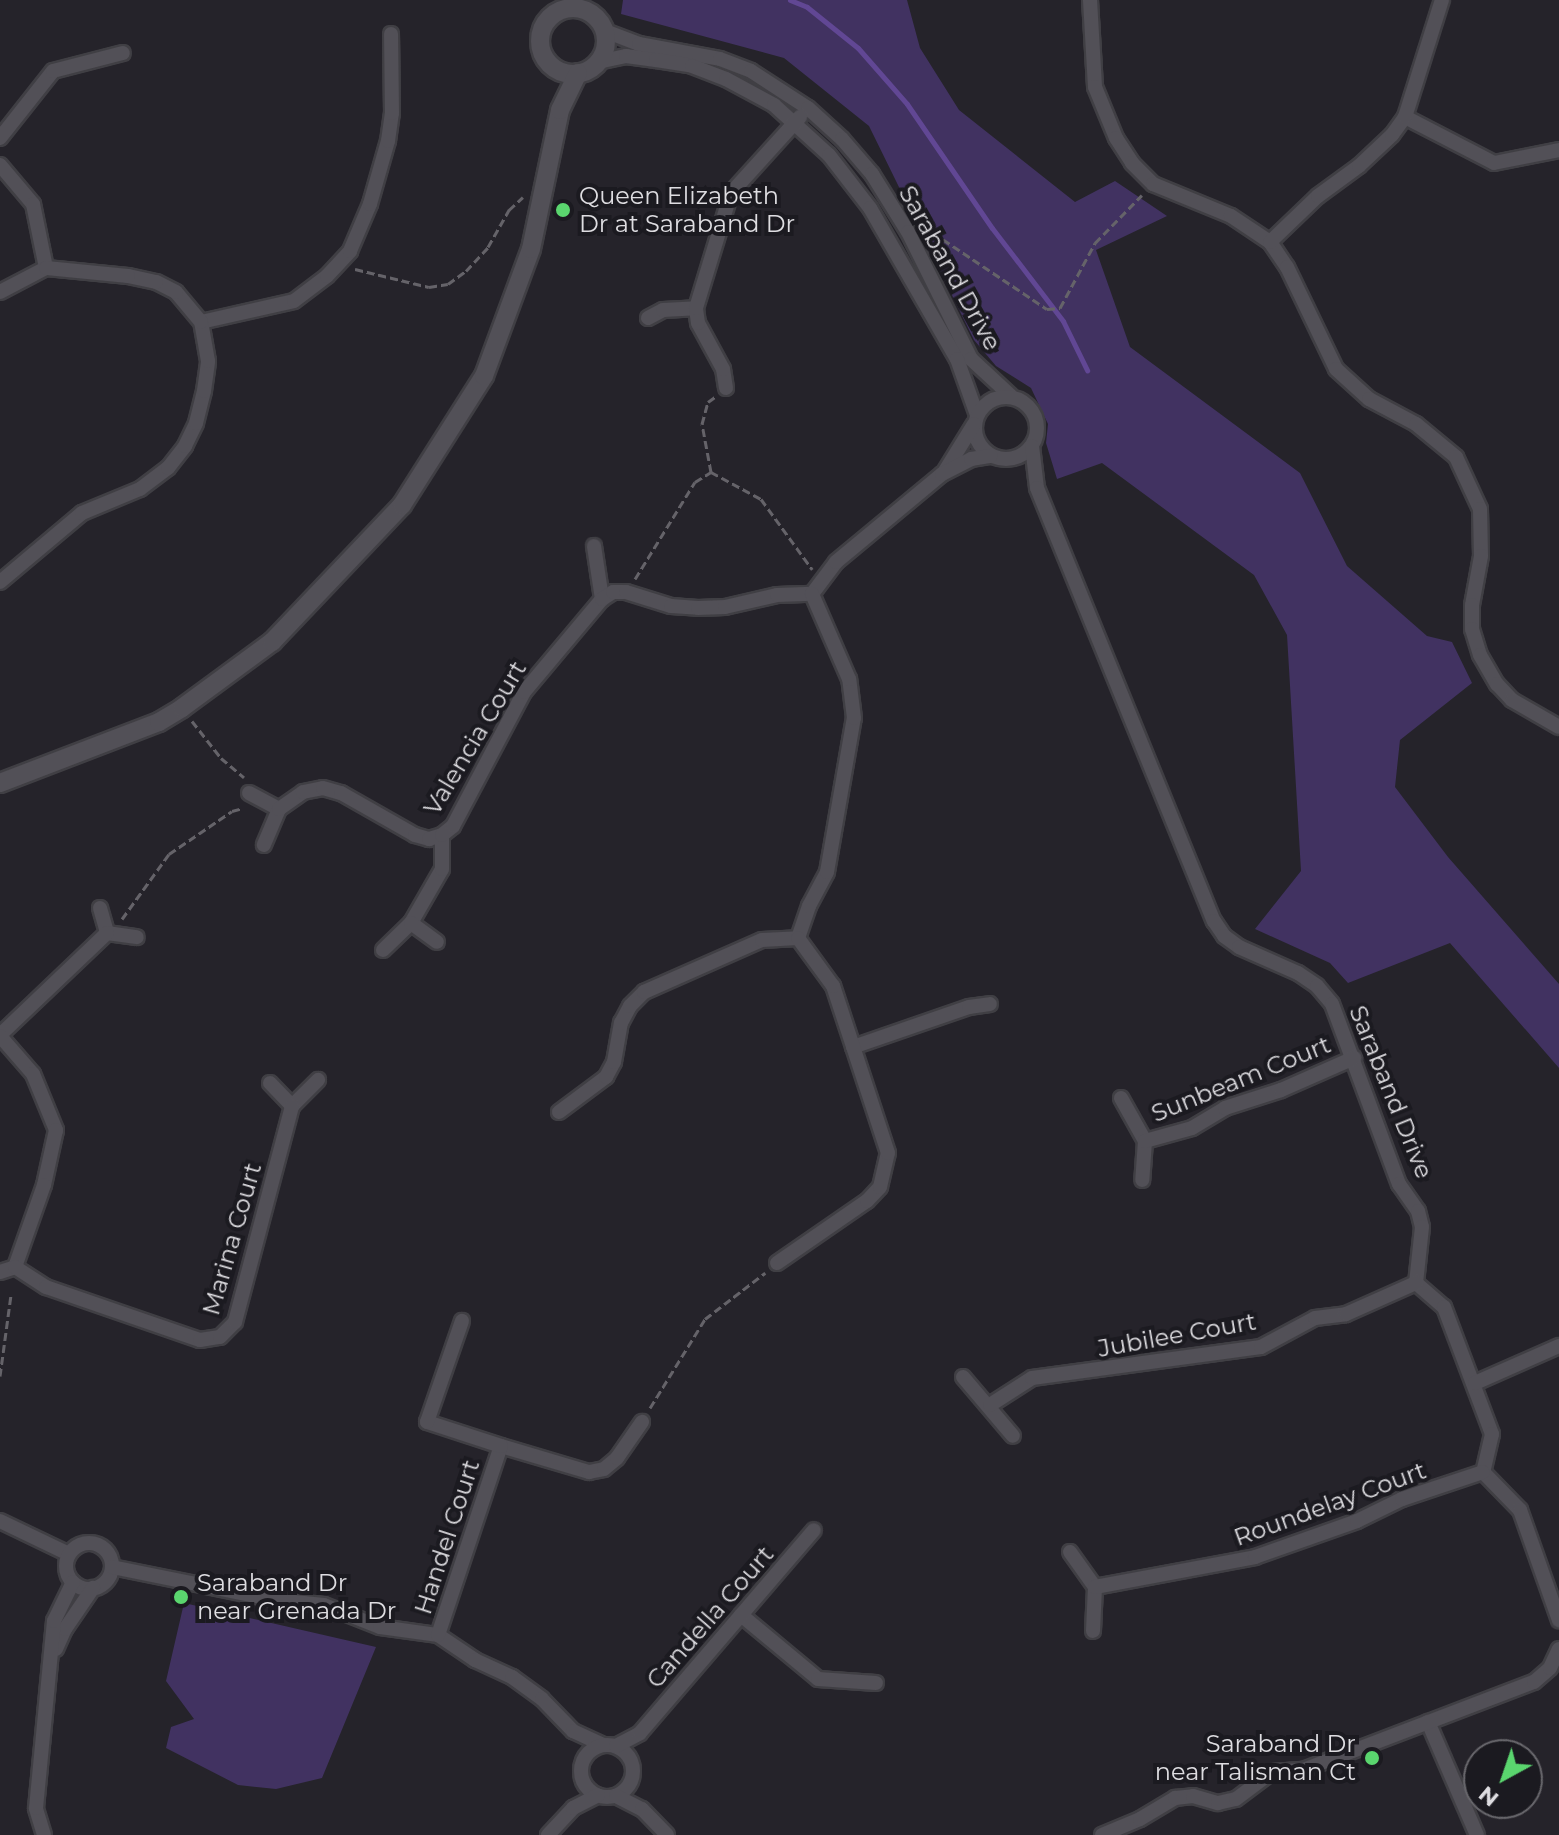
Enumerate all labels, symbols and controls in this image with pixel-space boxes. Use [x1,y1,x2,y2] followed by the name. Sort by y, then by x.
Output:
[893,181,1007,355] street label: Saraband Drive
[579,182,795,238] place label: Queen Elizabeth Dr at Saraband Dr
[554,201,572,219] marker: Queen Elizabeth Dr at Saraband Dr
[418,656,532,820] street label: Valencia Court
[1343,1001,1439,1183] street label: Saraband Drive
[1147,1030,1335,1128] street label: Sunbeam Court
[197,1160,267,1318] street label: Marina Court
[1096,1307,1258,1363] street label: Jubilee Court
[408,1456,486,1618] street label: Handel Court
[1230,1456,1430,1552] street label: Roundelay Court
[641,1540,779,1694] street label: Candella Court
[197,1569,396,1625] place label: Saraband Dr near Grenada Dr
[172,1588,190,1606] marker: Saraband Dr near Grenada Dr
[1155,1730,1356,1786] place label: Saraband Dr near Talisman Ct
[1463,1739,1543,1819] north arrow
[1363,1749,1381,1767] marker: Saraband Dr near Talisman Ct
[1473,1780,1504,1812] text: N

